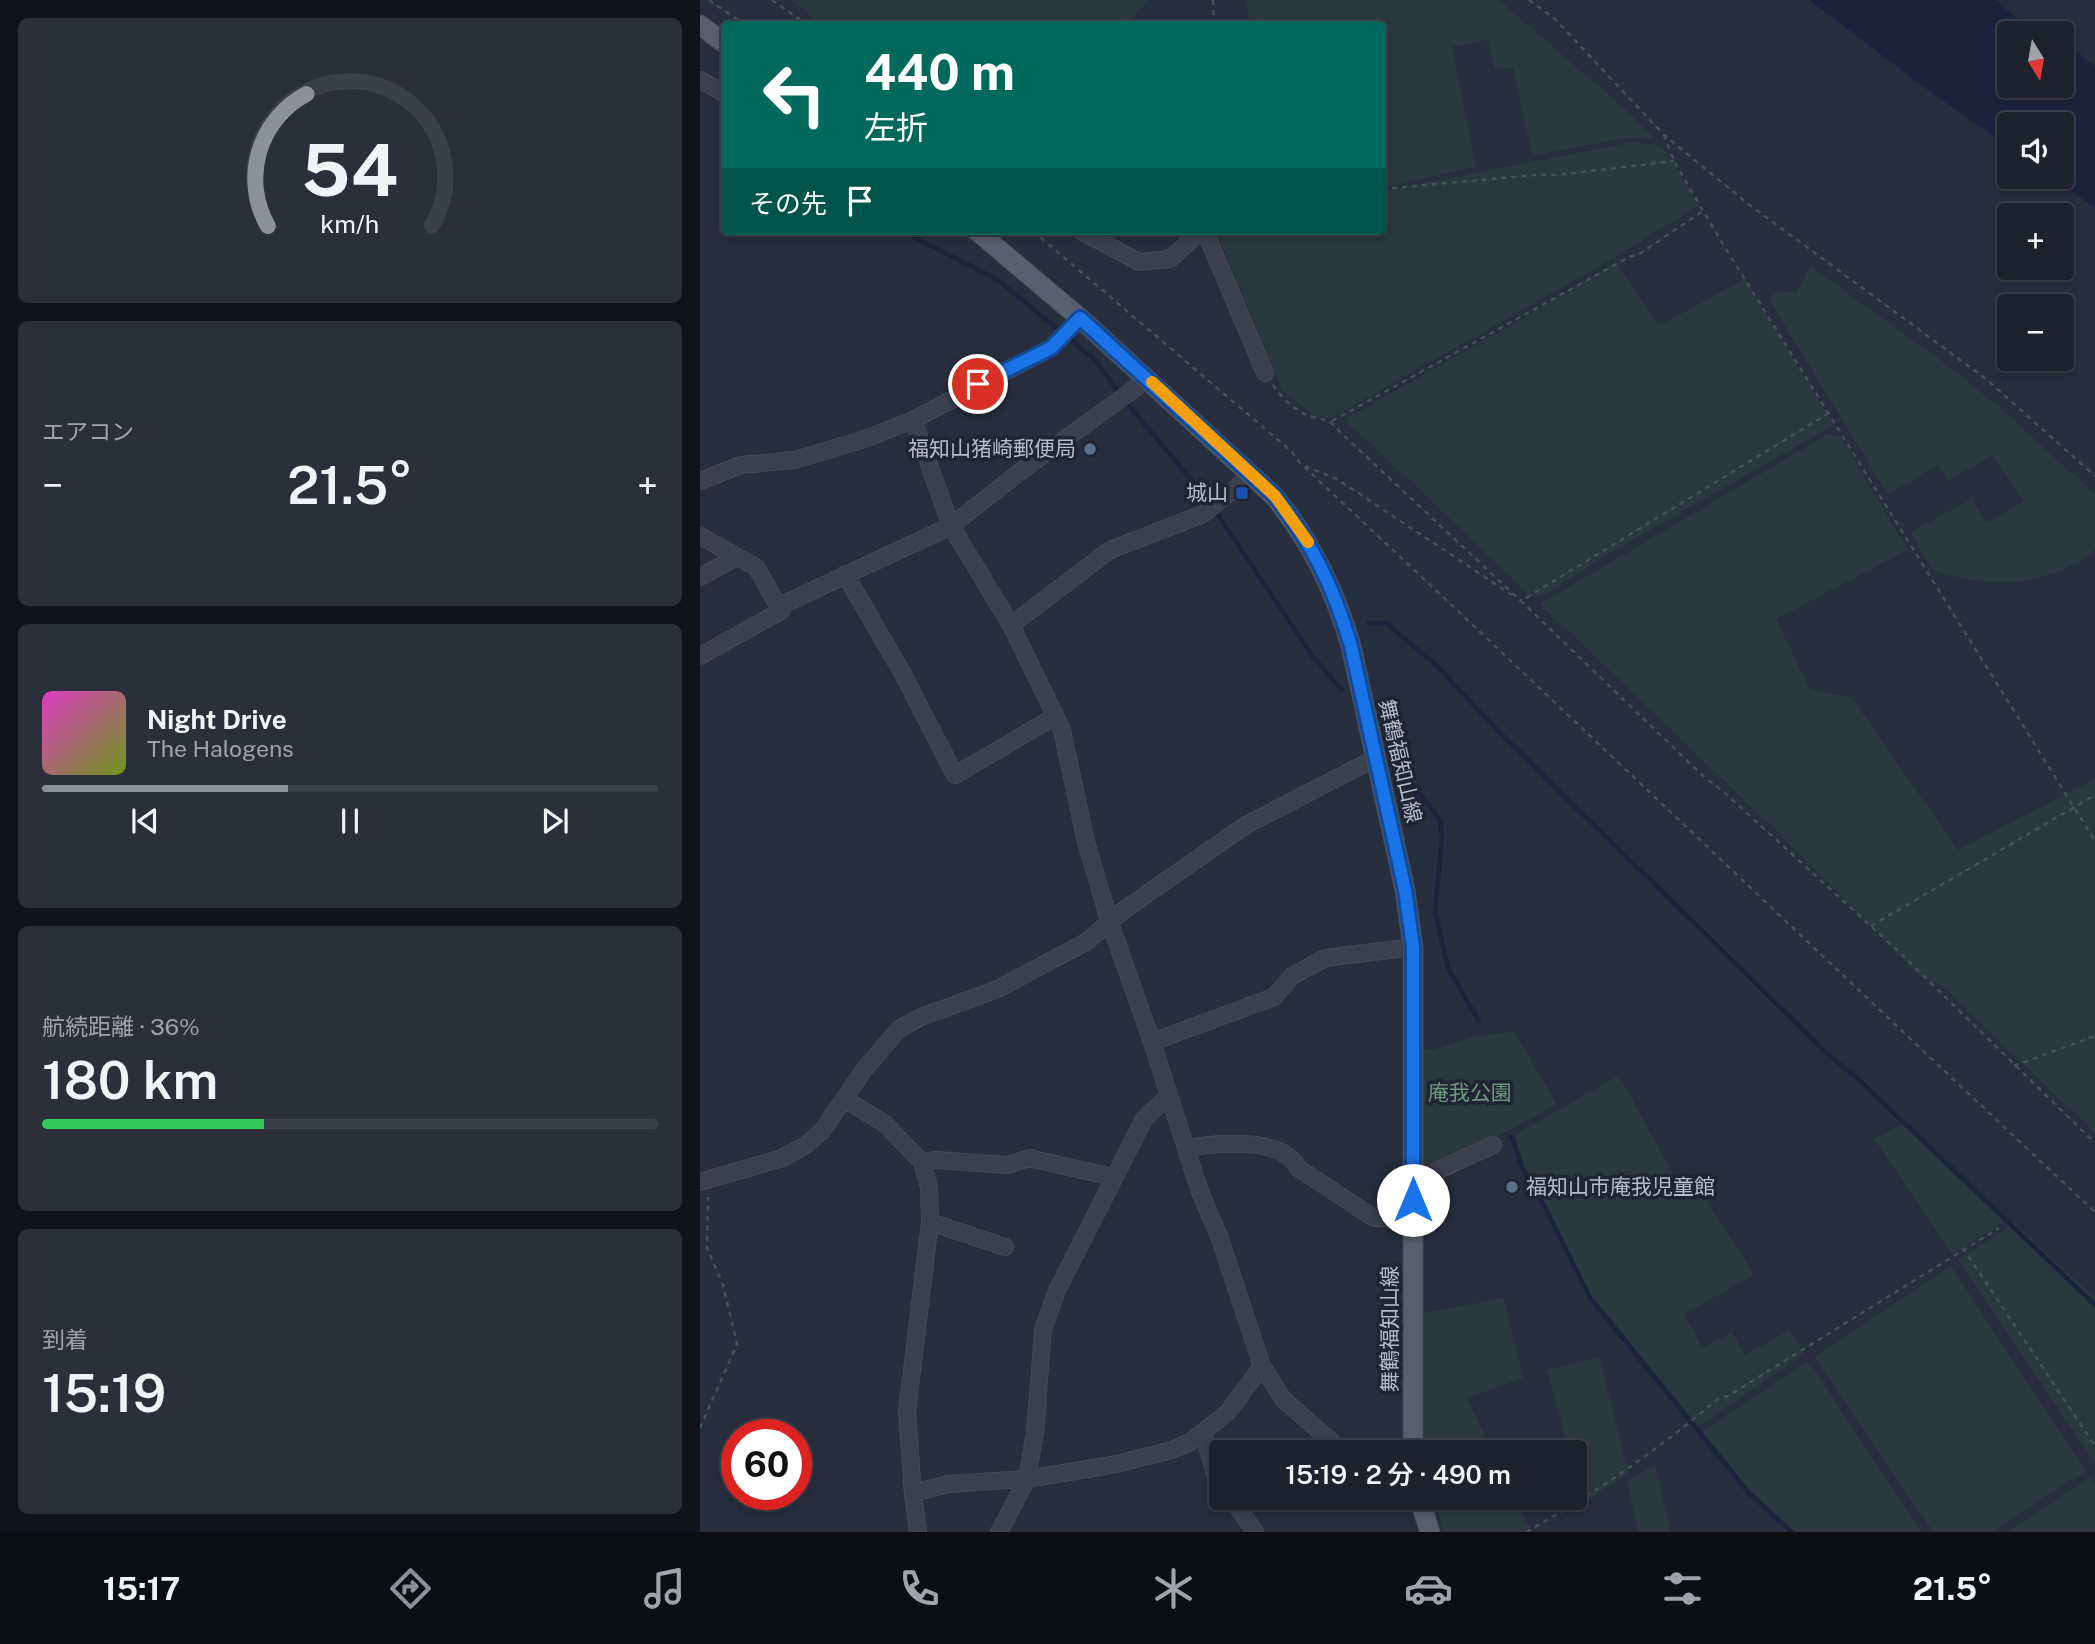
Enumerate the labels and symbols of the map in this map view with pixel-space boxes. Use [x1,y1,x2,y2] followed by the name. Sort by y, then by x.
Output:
[1997,21,2074,98] north arrow
[948,354,1008,414] pin
[908,436,1076,461] place label: 福知山猪崎郵便局
[1082,441,1098,457] marker: 福知山猪崎郵便局
[1186,480,1228,505] place label: 城山
[1234,485,1250,501] marker: 城山
[1374,697,1427,825] street label: 舞鶴福知山線
[1428,1080,1512,1105] park label: 庵我公園
[1376,1163,1450,1237] position arrow
[1526,1174,1715,1199] place label: 福知山市庵我児童館
[1504,1179,1520,1195] marker: 福知山市庵我児童館
[1377,1266,1402,1392] street label: 舞鶴福知山線
[721,1419,812,1510] speed limit sign: 60

